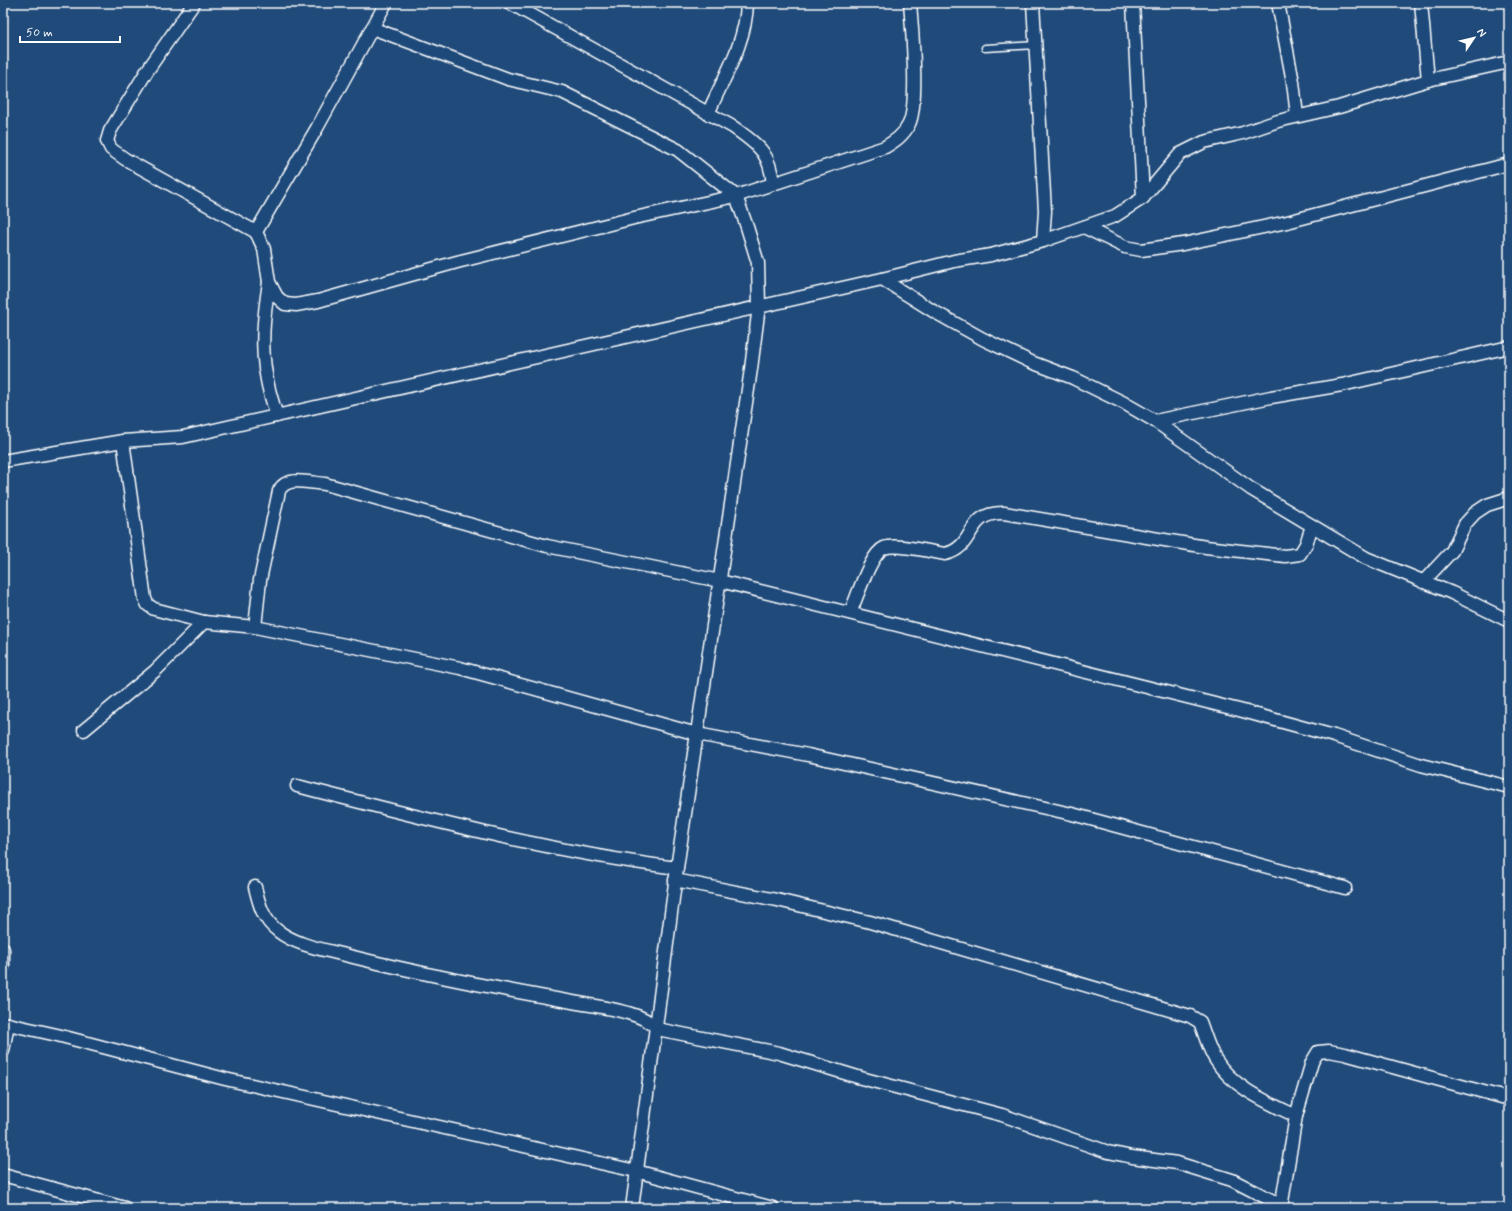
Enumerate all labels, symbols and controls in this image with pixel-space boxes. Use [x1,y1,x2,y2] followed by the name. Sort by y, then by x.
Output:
[20,18,120,44] scale bar
[1454,18,1494,58] north arrow
[26,25,53,41] text: 50 m
[1474,26,1489,40] text: N

